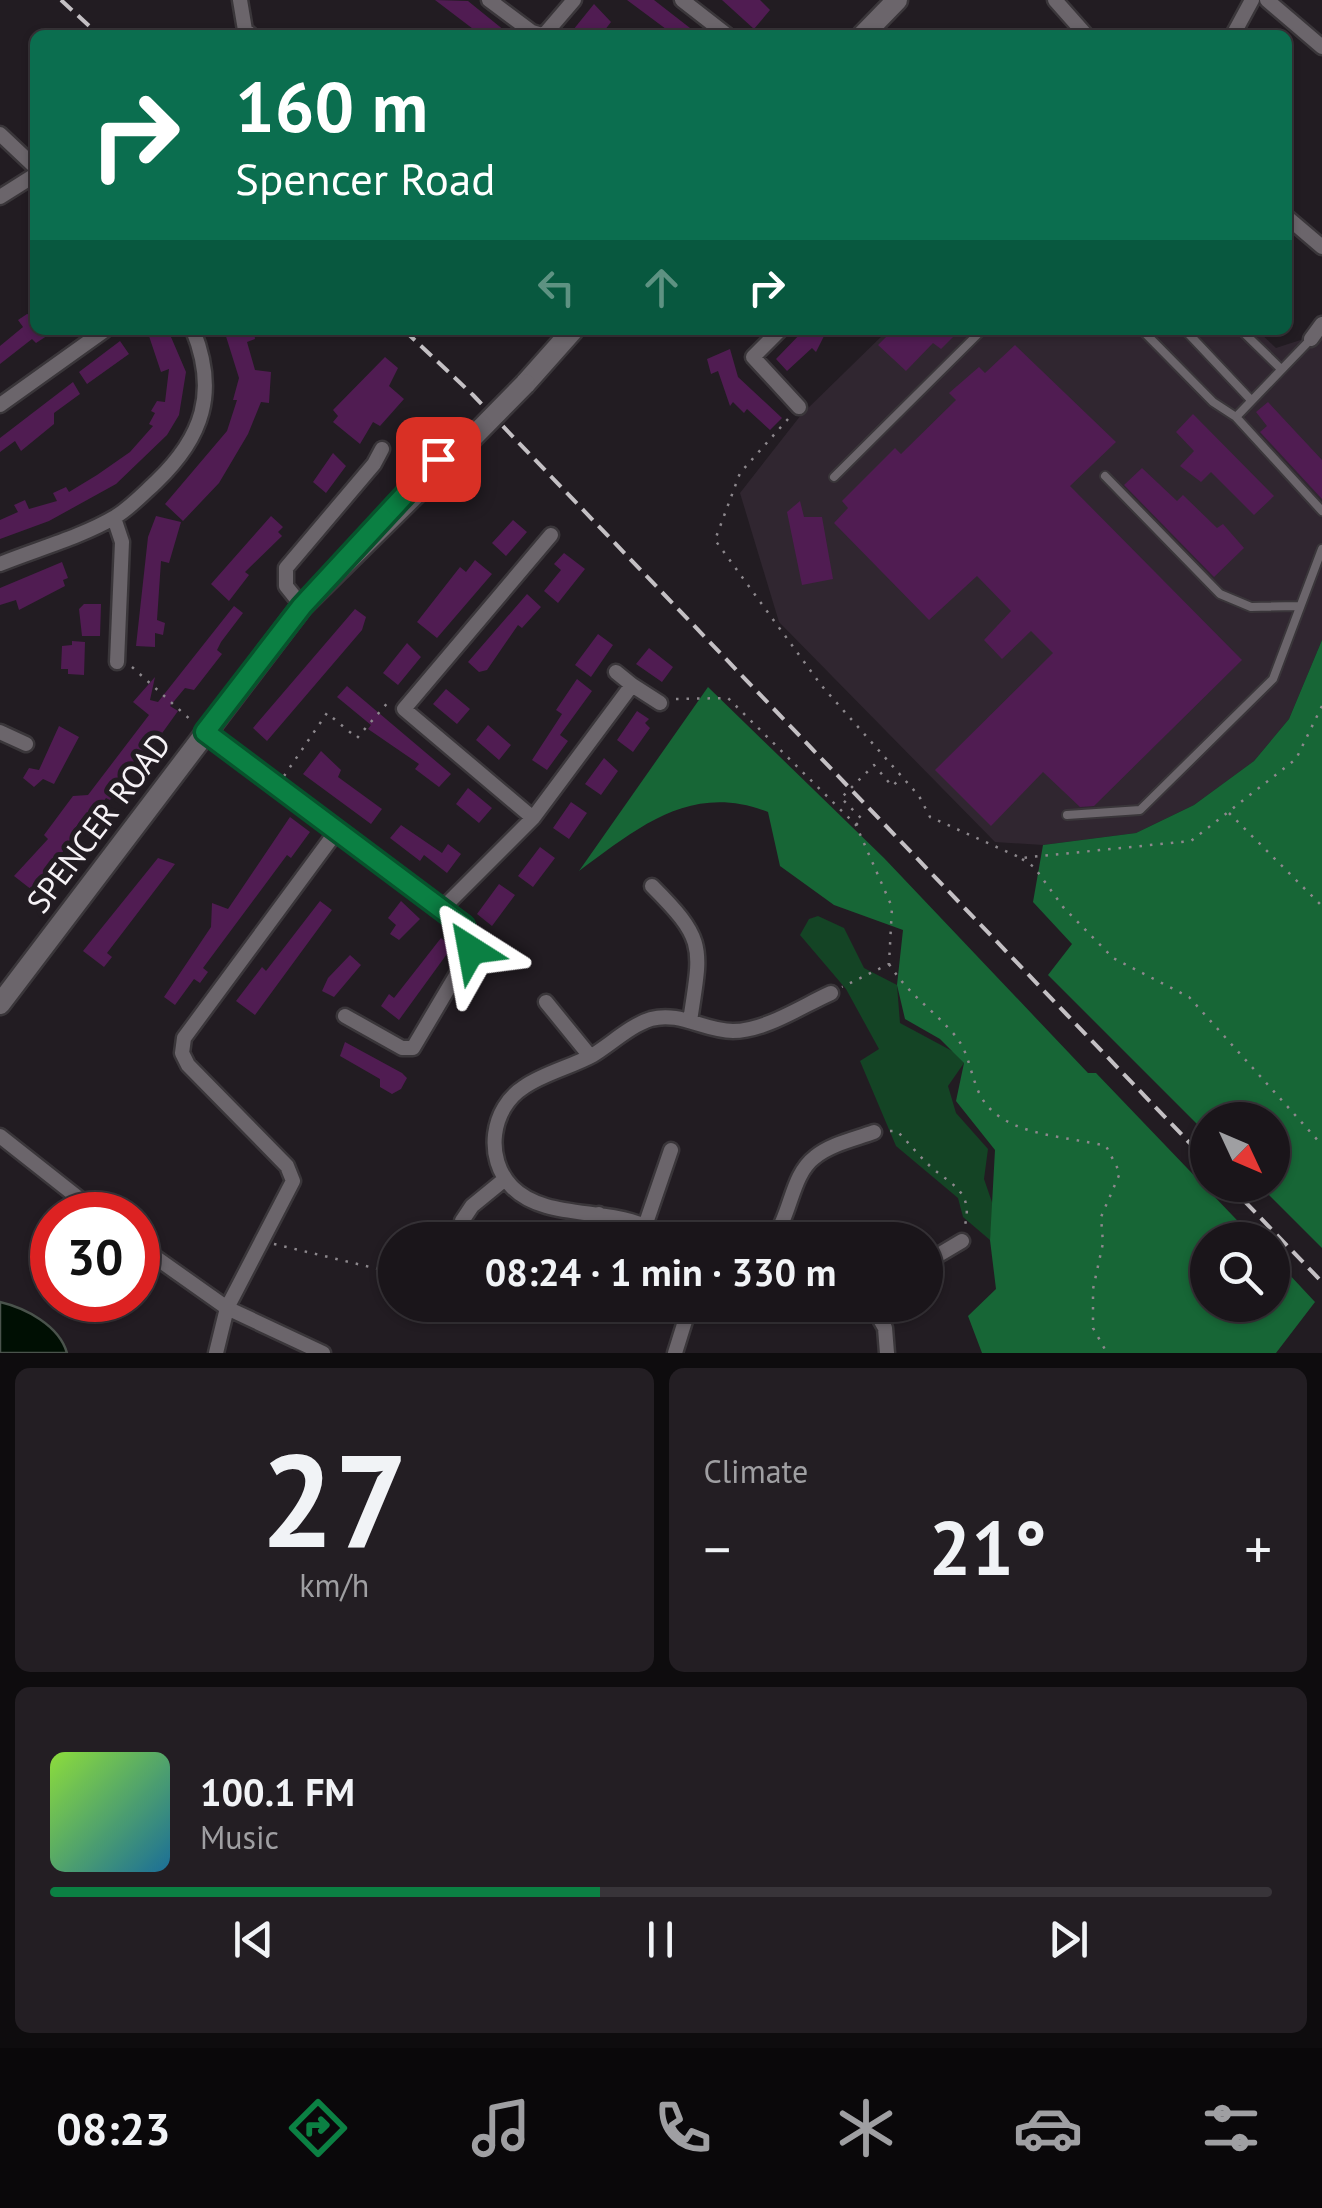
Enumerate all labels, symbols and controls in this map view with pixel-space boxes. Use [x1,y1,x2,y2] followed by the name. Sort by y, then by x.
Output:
[235,61,428,151] text: 160 m
[70,70,200,200] icon: right
[235,149,495,207] text: Spencer Road
[529,260,584,315] icon: left
[634,260,689,315] icon: ahead
[739,260,794,315] icon: right
[396,417,481,502] pin
[411,432,466,487] icon: arrive
[17,724,180,921] street label: SPENCER ROAD
[419,898,523,1002] position arrow
[1190,1102,1290,1202] north arrow
[1190,1102,1290,1322] map controls
[30,1192,160,1322] speed limit sign: 30
[1190,1222,1290,1322] button: search
[485,1247,836,1296] text: 08:24 · 1 min · 330 m
[261,1415,408,1583] text: 27
[704,1450,808,1492] text: Climate
[929,1499,1047,1596] text: 21°
[704,1513,731,1584] text: −
[1244,1513,1272,1584] text: +
[299,1564,369,1606] text: km/h
[200,1767,355,1816] text: 100.1 FM
[200,1816,279,1858] text: Music
[226,1912,281,1967] icon: previous
[633,1912,688,1967] icon: pause
[1041,1912,1096,1967] icon: next
[283,2093,353,2163] icon: directions
[466,2093,536,2163] icon: music
[648,2093,718,2163] icon: phone
[831,2093,901,2163] icon: climate
[1013,2093,1083,2163] icon: car
[1196,2093,1266,2163] icon: filters
[56,2099,170,2157] text: 08:23

